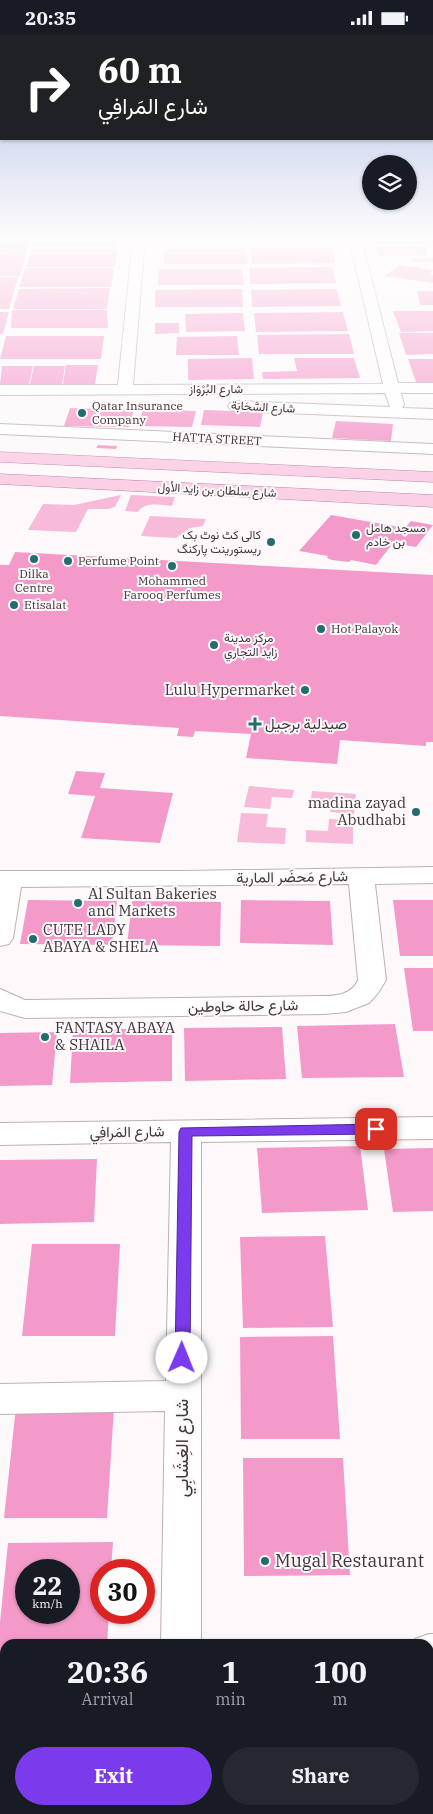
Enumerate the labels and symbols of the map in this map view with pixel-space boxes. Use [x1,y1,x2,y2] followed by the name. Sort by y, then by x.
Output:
[188,381,243,398] street label: شارع البُرْوَاز
[230,397,296,418] street label: شارع السَّحَابَة
[92,398,183,427] place label: Qatar Insurance Company
[76,407,88,419] marker: Qatar Insurance Company
[172,429,262,448] street label: HATTA STREET
[157,479,277,502] street label: شارع سلطان بن زايد الأول
[366,520,426,550] place label: مسجد هامل بن خادم
[177,527,261,557] place label: کالی کٹ نوٹ بک ریستورینت پارکنگ
[350,529,362,541] marker: مسجد هامل بن خادم
[265,536,277,548] marker: کالی کٹ نوٹ بک ریستورینت پارکنگ
[28,553,40,565] marker: Dilka Centre
[78,553,159,568] place label: Perfume Point
[62,555,74,567] marker: Perfume Point
[166,560,178,572] marker: Mohammed Farooq Perfumes
[15,566,53,595] place label: Dilka Centre
[123,573,221,602] place label: Mohammed Farooq Perfumes
[24,597,66,612] place label: Etisalat
[8,599,20,611] marker: Etisalat
[331,621,398,636] place label: Hot Palayok
[315,623,327,635] marker: Hot Palayok
[224,630,277,662] place label: مركز مدينة زايد التجاري
[208,639,220,651] marker: مركز مدينة زايد التجاري
[165,680,295,699] place label: Lulu Hypermarket
[299,684,311,696] marker: Lulu Hypermarket
[265,714,347,733] place label: صيدلية برجيل
[249,718,261,730] marker: صيدلية برجيل
[308,793,406,829] place label: madina zayad Abudhabi
[410,806,422,818] marker: madina zayad Abudhabi
[236,866,348,889] street label: شارع مَحضَر المارية
[88,884,217,920] place label: Al Sultan Bakeries and Markets
[72,897,84,909] marker: Al Sultan Bakeries and Markets
[43,920,159,956] place label: CUTE LADY ABAYA & SHELA
[27,933,39,945] marker: CUTE LADY ABAYA & SHELA
[188,995,299,1018] street label: شارع حالة حاوطين
[55,1018,176,1054] place label: FANTASY ABAYA & SHAILA
[39,1031,51,1043] marker: FANTASY ABAYA & SHAILA
[355,1108,397,1150] pin
[89,1121,165,1146] street label: شارع المَرافِي
[155,1331,207,1383] position arrow
[170,1399,197,1497] street label: شارع الغِشَابِي
[275,1549,424,1572] place label: Mugal Restaurant
[259,1555,271,1567] marker: Mugal Restaurant
[90,1559,155,1624] speed limit sign: 30

